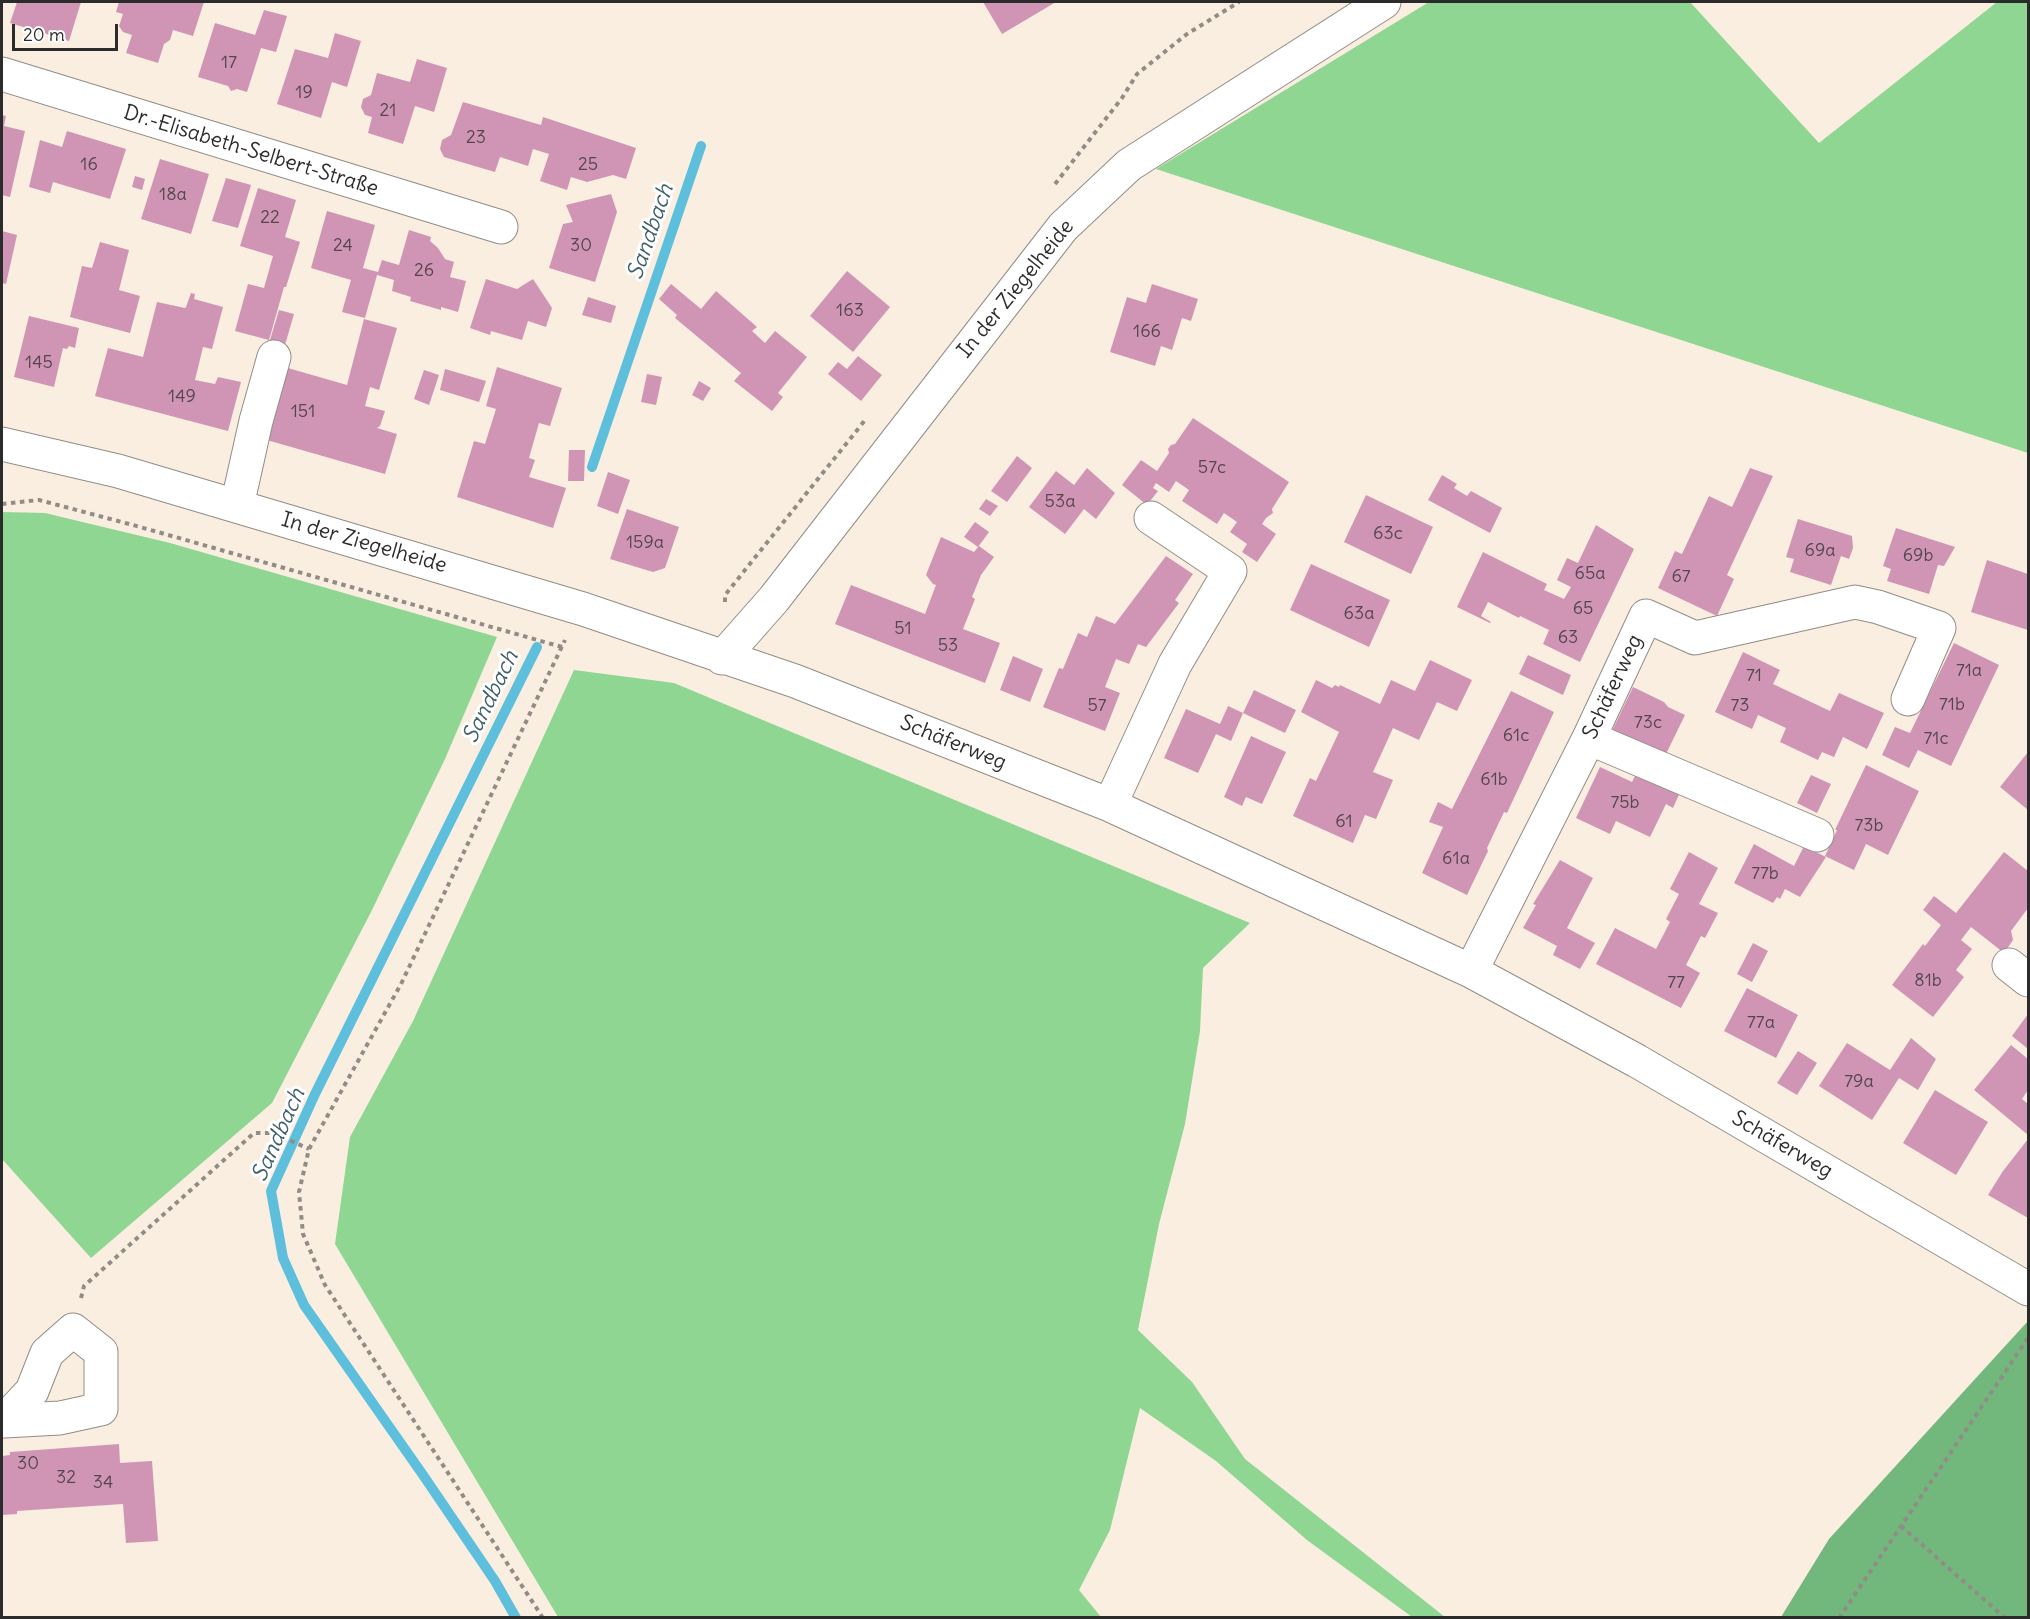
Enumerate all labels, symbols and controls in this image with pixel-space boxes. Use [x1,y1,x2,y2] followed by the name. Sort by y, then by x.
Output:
[15,12,122,50] scale bar
[23,23,65,46] text: 20 m
[221,52,237,74] house number: 17
[295,82,313,104] house number: 19
[121,100,381,202] street label: Dr.-Elisabeth-Selbert-Straße
[379,100,397,122] house number: 21
[466,127,486,149] house number: 23
[80,154,98,176] house number: 16
[578,154,598,176] house number: 25
[622,181,680,283] water label: Sandbach
[159,184,187,206] house number: 18a
[260,207,280,229] house number: 22
[952,215,1080,363] street label: In der Ziegelheide
[333,235,353,257] house number: 24
[570,235,592,257] house number: 30
[414,260,434,282] house number: 26
[836,300,864,322] house number: 163
[1133,321,1161,343] house number: 166
[25,352,53,374] house number: 145
[168,386,196,408] house number: 149
[291,401,315,423] house number: 151
[1198,457,1226,479] house number: 57c
[1045,491,1075,513] house number: 53a
[278,507,450,579] street label: In der Ziegelheide
[1373,523,1403,545] house number: 63c
[626,532,664,554] house number: 159a
[1804,540,1836,562] house number: 69a
[1903,545,1933,567] house number: 69b
[1574,563,1606,585] house number: 65a
[1671,566,1691,588] house number: 67
[1573,598,1593,620] house number: 65
[1344,603,1374,625] house number: 63a
[894,618,912,640] house number: 51
[1558,627,1578,649] house number: 63
[1578,631,1648,743] street label: Schäferweg
[938,635,958,657] house number: 53
[457,647,525,747] water label: Sandbach
[1956,660,1982,682] house number: 71a
[1746,665,1762,687] house number: 71
[1939,694,1965,716] house number: 71b
[1087,695,1107,717] house number: 57
[1730,695,1750,717] house number: 73
[896,710,1010,776] street label: Schäferweg
[1634,712,1662,734] house number: 73c
[1503,725,1529,747] house number: 61c
[1923,728,1949,750] house number: 71c
[1480,769,1508,791] house number: 61b
[1610,792,1640,814] house number: 75b
[1335,811,1353,833] house number: 61
[1855,815,1883,837] house number: 73b
[1442,848,1470,870] house number: 61a
[1751,863,1779,885] house number: 77b
[1914,970,1942,992] house number: 81b
[1667,972,1685,994] house number: 77
[1747,1012,1775,1034] house number: 77a
[1844,1071,1874,1093] house number: 79a
[247,1084,311,1186] water label: Sandbach
[1727,1106,1837,1184] street label: Schäferweg
[17,1453,39,1475] house number: 30
[56,1467,76,1489] house number: 32
[93,1472,113,1494] house number: 34

